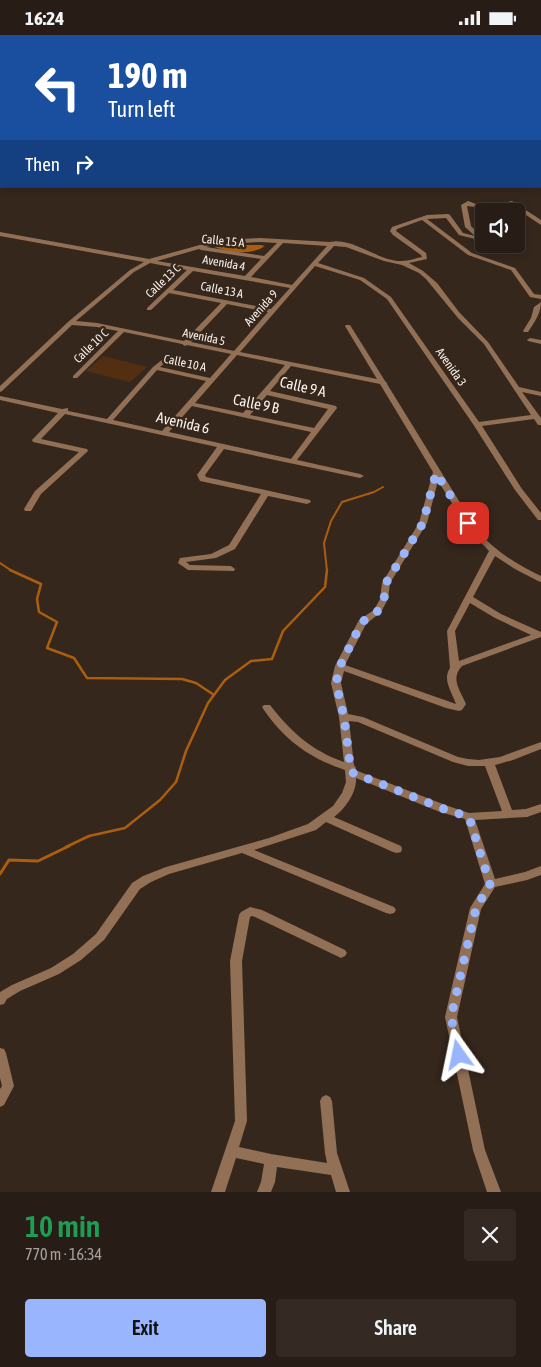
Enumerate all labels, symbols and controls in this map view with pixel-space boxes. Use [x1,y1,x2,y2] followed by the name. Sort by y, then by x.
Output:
[25,7,64,29] text: 16:24
[25,55,90,120] icon: left
[108,55,187,95] text: 190 m
[108,96,175,122] text: Turn left
[70,150,98,178] icon: right
[25,153,60,175] text: Then
[475,203,525,253] map controls
[475,203,525,253] button: sound
[201,232,245,250] street label: Calle 15 A
[201,252,247,274] street label: Avenida 4
[143,261,184,301] street label: Calle 13 C
[199,279,245,301] street label: Calle 13 A
[241,287,281,329] street label: Avenida 9
[71,326,112,366] street label: Calle 10 C
[181,326,227,348] street label: Avenida 5
[433,345,469,389] street label: Avenida 3
[162,352,208,374] street label: Calle 10 A
[278,373,328,400] street label: Calle 9 A
[232,390,281,417] street label: Calle 9 B
[155,408,211,437] street label: Avenida 6
[447,502,489,544] pin
[454,509,482,537] icon: arrive
[432,1028,484,1080] position arrow
[25,1209,100,1243] text: 10 min
[464,1209,516,1261] button: close
[25,1245,102,1263] text: 770 m · 16:34
[25,1299,266,1357] button: Exit
[276,1299,516,1357] button: Share

